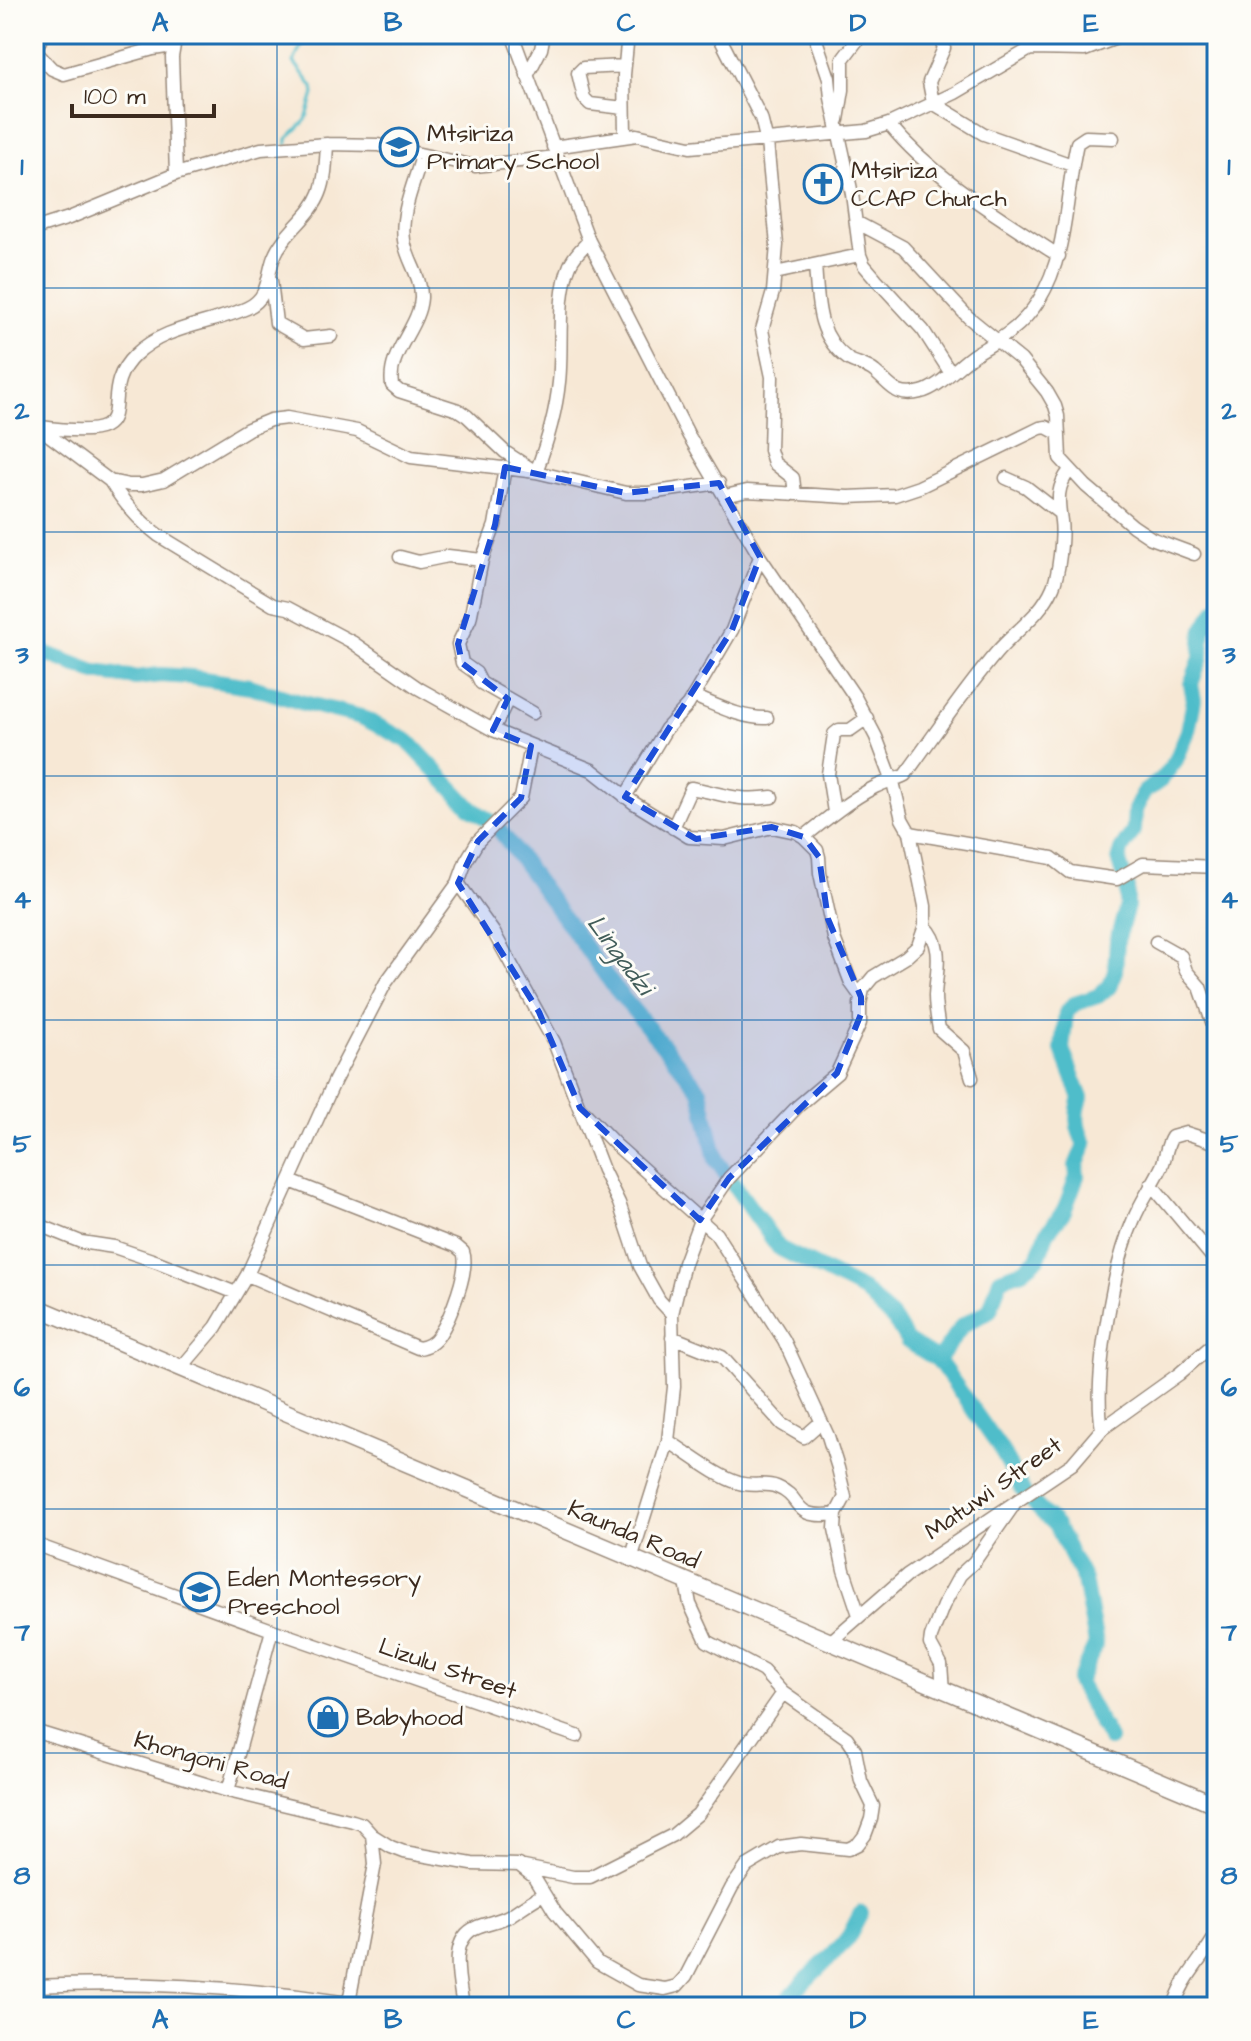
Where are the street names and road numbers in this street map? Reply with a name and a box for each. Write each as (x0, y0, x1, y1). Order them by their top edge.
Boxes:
street label: Matuwi Street (918, 1429, 1069, 1549)
street label: Kaunda Road (562, 1492, 705, 1578)
street label: Lizulu Street (374, 1629, 522, 1709)
street label: Khongoni Road (130, 1723, 291, 1800)

